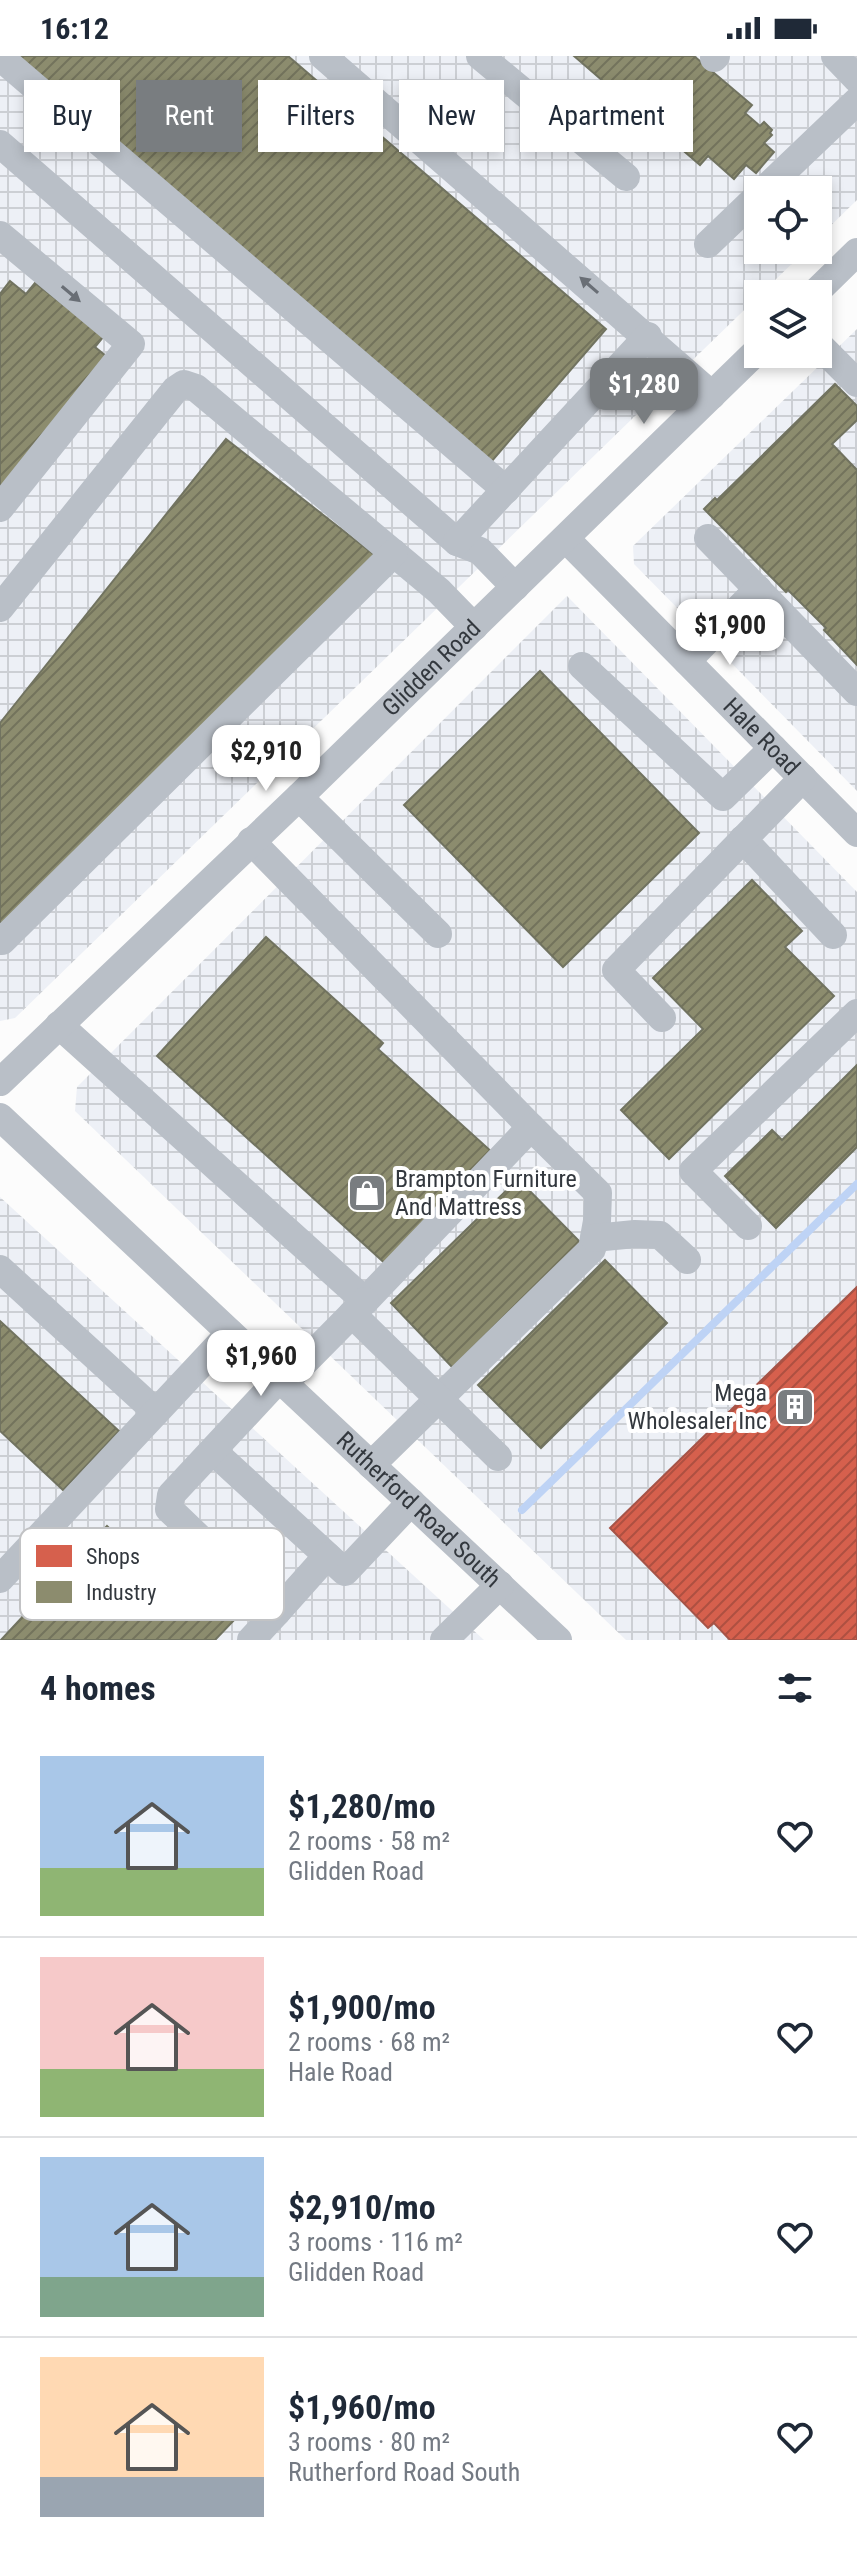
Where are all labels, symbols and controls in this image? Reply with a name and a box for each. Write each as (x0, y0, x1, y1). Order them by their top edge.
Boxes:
text: 16:12 (40, 11, 109, 46)
chip: Buy (24, 80, 120, 152)
chip: Rent (136, 80, 242, 152)
chip: Filters (258, 80, 383, 152)
chip: New (399, 80, 504, 152)
chip: Apartment (520, 80, 693, 152)
map controls (744, 176, 832, 368)
button: locate (744, 176, 832, 264)
one-way arrow (579, 277, 598, 295)
button: layers (744, 280, 832, 368)
one-way arrow (60, 285, 80, 302)
pin: $1,280 (579, 358, 709, 426)
text: $1,280 (608, 369, 680, 399)
pin: $1,900 (665, 599, 795, 667)
text: $1,900 (694, 610, 766, 640)
street label: Glidden Road (377, 614, 486, 722)
street label: Hale Road (718, 692, 806, 781)
pin: $2,910 (201, 725, 331, 793)
text: $2,910 (230, 736, 302, 766)
place label: Brampton Furniture And Mattress (395, 1165, 577, 1221)
shop icon: Brampton Furniture And Mattress (346, 1172, 388, 1214)
pin: $1,960 (196, 1330, 326, 1398)
text: $1,960 (225, 1341, 297, 1371)
place label: Mega Wholesaler Inc (628, 1379, 767, 1435)
building icon: Mega Wholesaler Inc (774, 1386, 816, 1428)
street label: Rutherford Road South (331, 1426, 507, 1593)
legend (20, 1528, 284, 1620)
text: Shops (86, 1544, 140, 1569)
text: Industry (86, 1580, 156, 1605)
icon: filters (773, 1666, 817, 1710)
text: 4 homes (40, 1668, 156, 1708)
text: $1,280/mo (288, 1786, 436, 1826)
icon: home (104, 1788, 200, 1884)
icon: heart (773, 1814, 817, 1858)
text: 2 rooms · 58 m² (288, 1826, 450, 1856)
text: Glidden Road (288, 1856, 424, 1886)
text: $1,900/mo (288, 1987, 436, 2027)
icon: home (104, 1989, 200, 2085)
icon: heart (773, 2015, 817, 2059)
text: 2 rooms · 68 m² (288, 2027, 450, 2057)
text: Hale Road (288, 2057, 393, 2087)
text: $2,910/mo (288, 2187, 436, 2227)
icon: home (104, 2189, 200, 2285)
icon: heart (773, 2215, 817, 2259)
text: 3 rooms · 116 m² (288, 2227, 463, 2257)
text: Glidden Road (288, 2257, 424, 2287)
text: $1,960/mo (288, 2387, 436, 2427)
icon: home (104, 2389, 200, 2485)
icon: heart (773, 2415, 817, 2459)
text: 3 rooms · 80 m² (288, 2427, 450, 2457)
text: Rutherford Road South (288, 2457, 520, 2487)

